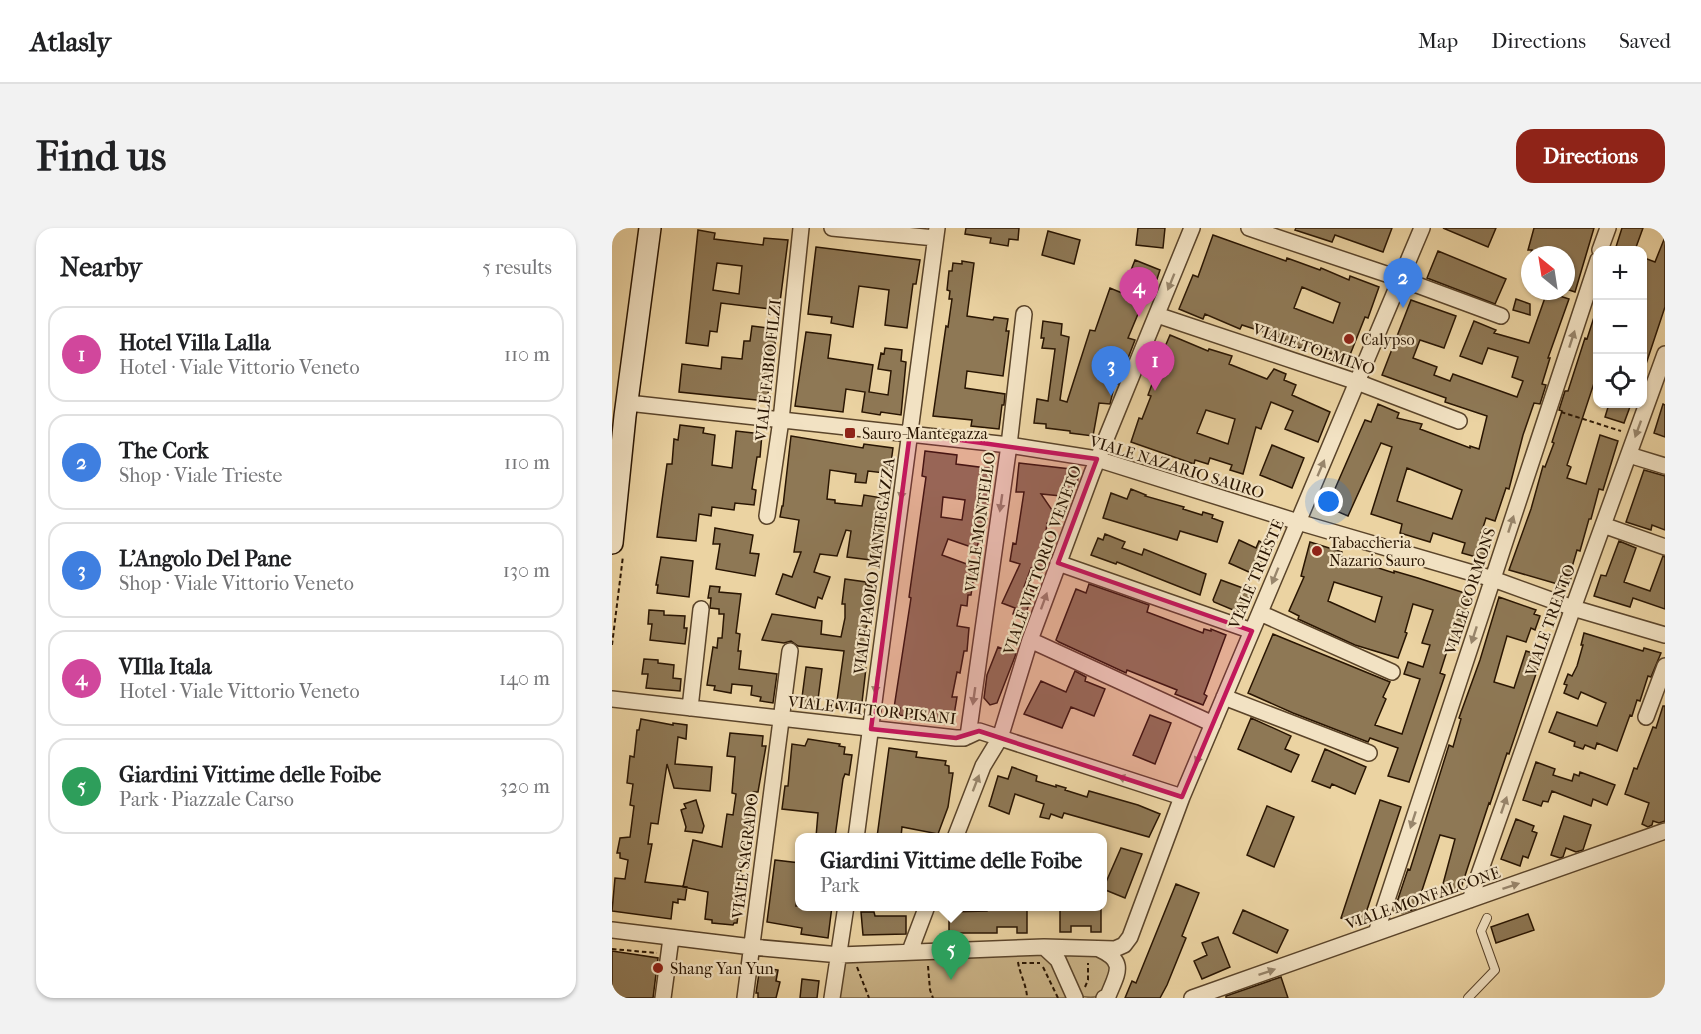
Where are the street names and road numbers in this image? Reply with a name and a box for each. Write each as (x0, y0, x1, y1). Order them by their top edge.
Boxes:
street label: VIALE FABIO FILZI (751, 298, 785, 443)
street label: VIALE TOLMINO (1249, 319, 1378, 379)
street label: VIALE NAZARIO SAURO (1086, 431, 1267, 503)
street label: VIALE MONTELLO (961, 451, 999, 594)
street label: VIALE PAOLO MANTEGAZZA (849, 456, 899, 677)
street label: VIALE VITTORIO VENETO (998, 463, 1085, 658)
street label: VIALE TRIESTE (1224, 516, 1288, 633)
street label: VIALE CORMONS (1440, 525, 1499, 658)
street label: VIALE TRENTO (1521, 561, 1579, 679)
street label: VIALE VITTOR PISANI (786, 692, 957, 728)
street label: VIALE SAGRADO (728, 792, 762, 921)
street label: VIALE MONFALCONE (1342, 863, 1503, 934)

